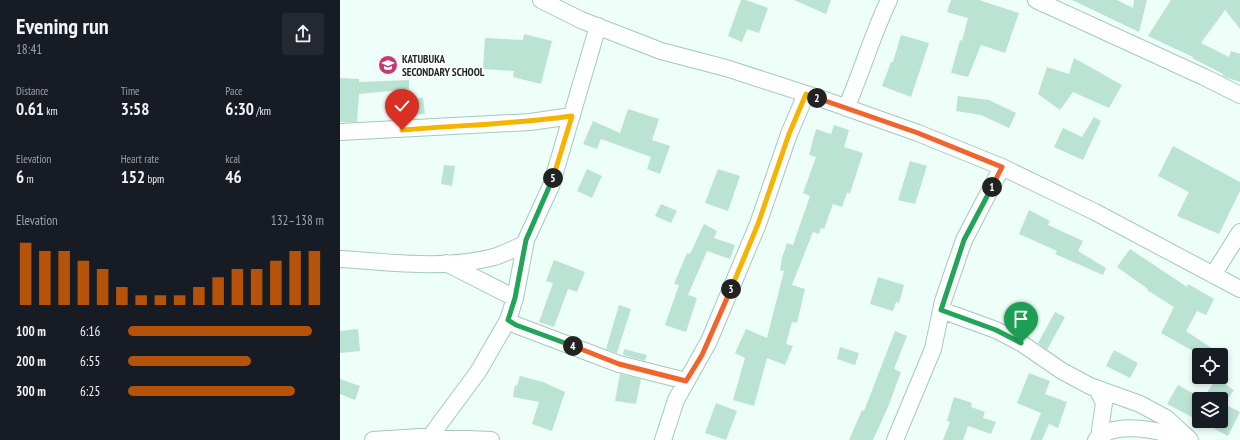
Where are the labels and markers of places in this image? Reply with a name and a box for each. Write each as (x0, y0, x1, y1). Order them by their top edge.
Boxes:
place label: KATUBUKA SECONDARY SCHOOL (402, 52, 485, 79)
school or university icon: KATUBUKA SECONDARY SCHOOL (377, 54, 399, 76)
pin: 2 (807, 88, 827, 108)
pin (385, 89, 419, 130)
pin: 5 (543, 168, 563, 188)
pin: 1 (982, 177, 1002, 197)
pin: 3 (721, 279, 741, 299)
pin (1004, 302, 1038, 343)
pin: 4 (563, 336, 583, 356)

